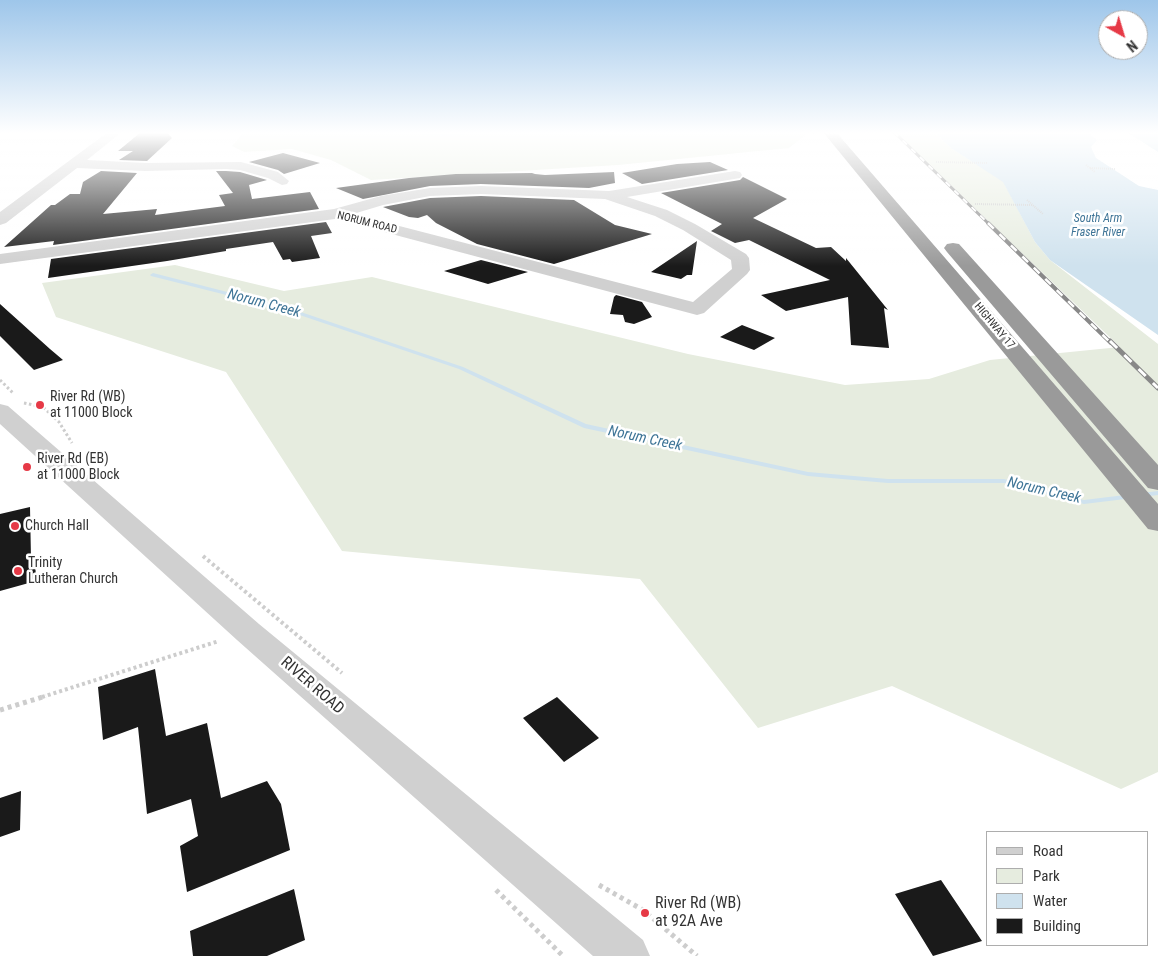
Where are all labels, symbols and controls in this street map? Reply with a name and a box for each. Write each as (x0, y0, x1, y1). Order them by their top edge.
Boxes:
north arrow (1098, 10, 1148, 60)
text: N (1123, 37, 1140, 55)
street label: NORUM ROAD (336, 209, 398, 237)
water label: South Arm Fraser River (1071, 212, 1125, 240)
water label: Norum Creek (226, 286, 302, 322)
street label: HIGHWAY 17 (971, 300, 1017, 352)
place label: River Rd (WB) at 11000 Block (50, 389, 132, 422)
marker: River Rd (WB) at 11000 Block (34, 399, 46, 411)
water label: Norum Creek (607, 422, 683, 456)
place label: River Rd (EB) at 11000 Block (37, 451, 119, 484)
marker: River Rd (EB) at 11000 Block (21, 461, 33, 473)
water label: Norum Creek (1005, 474, 1083, 508)
place label: Church Hall (25, 518, 89, 534)
marker: Church Hall (9, 520, 21, 532)
place label: Trinity Lutheran Church (28, 555, 118, 588)
marker: Trinity Lutheran Church (12, 565, 24, 577)
street label: RIVER ROAD (276, 653, 348, 719)
legend (986, 831, 1148, 946)
text: Road (1033, 842, 1063, 860)
text: Park (1033, 867, 1060, 885)
text: Water (1033, 892, 1067, 910)
place label: River Rd (WB) at 92A Ave (655, 894, 741, 932)
marker: River Rd (WB) at 92A Ave (639, 907, 651, 919)
text: Building (1033, 917, 1081, 935)

